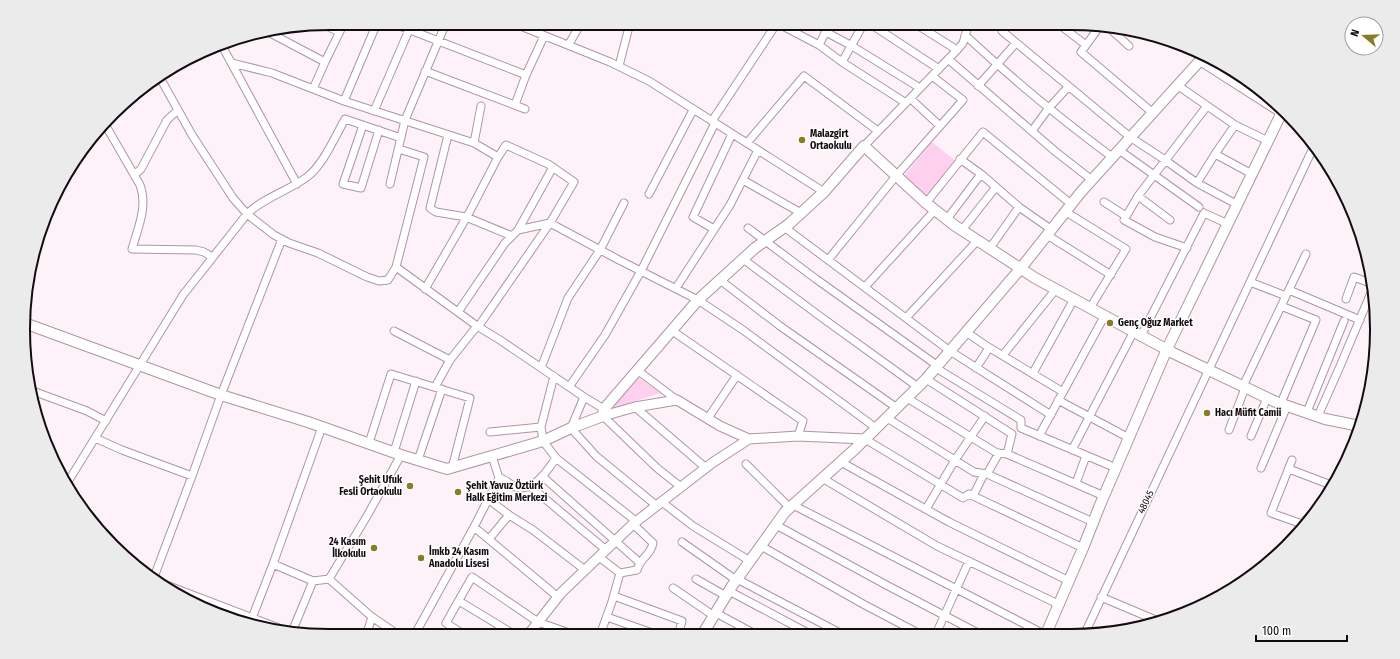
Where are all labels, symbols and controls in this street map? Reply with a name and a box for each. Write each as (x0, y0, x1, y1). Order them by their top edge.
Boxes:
north arrow (1344, 16, 1384, 56)
text: N (1348, 28, 1362, 38)
place label: Malazgirt Ortaokulu (810, 128, 852, 152)
marker: Malazgirt Ortaokulu (797, 135, 807, 145)
place label: Genç Oğuz Market (1118, 317, 1193, 329)
marker: Genç Oğuz Market (1105, 318, 1115, 328)
place label: Hacı Müfit Camii (1215, 407, 1282, 419)
marker: Hacı Müfit Camii (1202, 408, 1212, 418)
place label: Şehit Ufuk Fesli Ortaokulu (339, 474, 403, 498)
place label: Şehit Yavuz Öztürk Halk Eğitim Merkezi (466, 479, 548, 504)
marker: Şehit Ufuk Fesli Ortaokulu (405, 481, 415, 491)
marker: Şehit Yavuz Öztürk Halk Eğitim Merkezi (453, 487, 463, 497)
street label: 48045 (1135, 488, 1157, 516)
place label: 24 Kasım İlkokulu (328, 536, 366, 560)
marker: 24 Kasım İlkokulu (369, 543, 379, 553)
place label: İmkb 24 Kasım Anadolu Lisesi (428, 545, 489, 570)
marker: İmkb 24 Kasım Anadolu Lisesi (416, 553, 426, 563)
scale bar (1256, 617, 1347, 643)
text: 100 m (1262, 624, 1291, 638)

